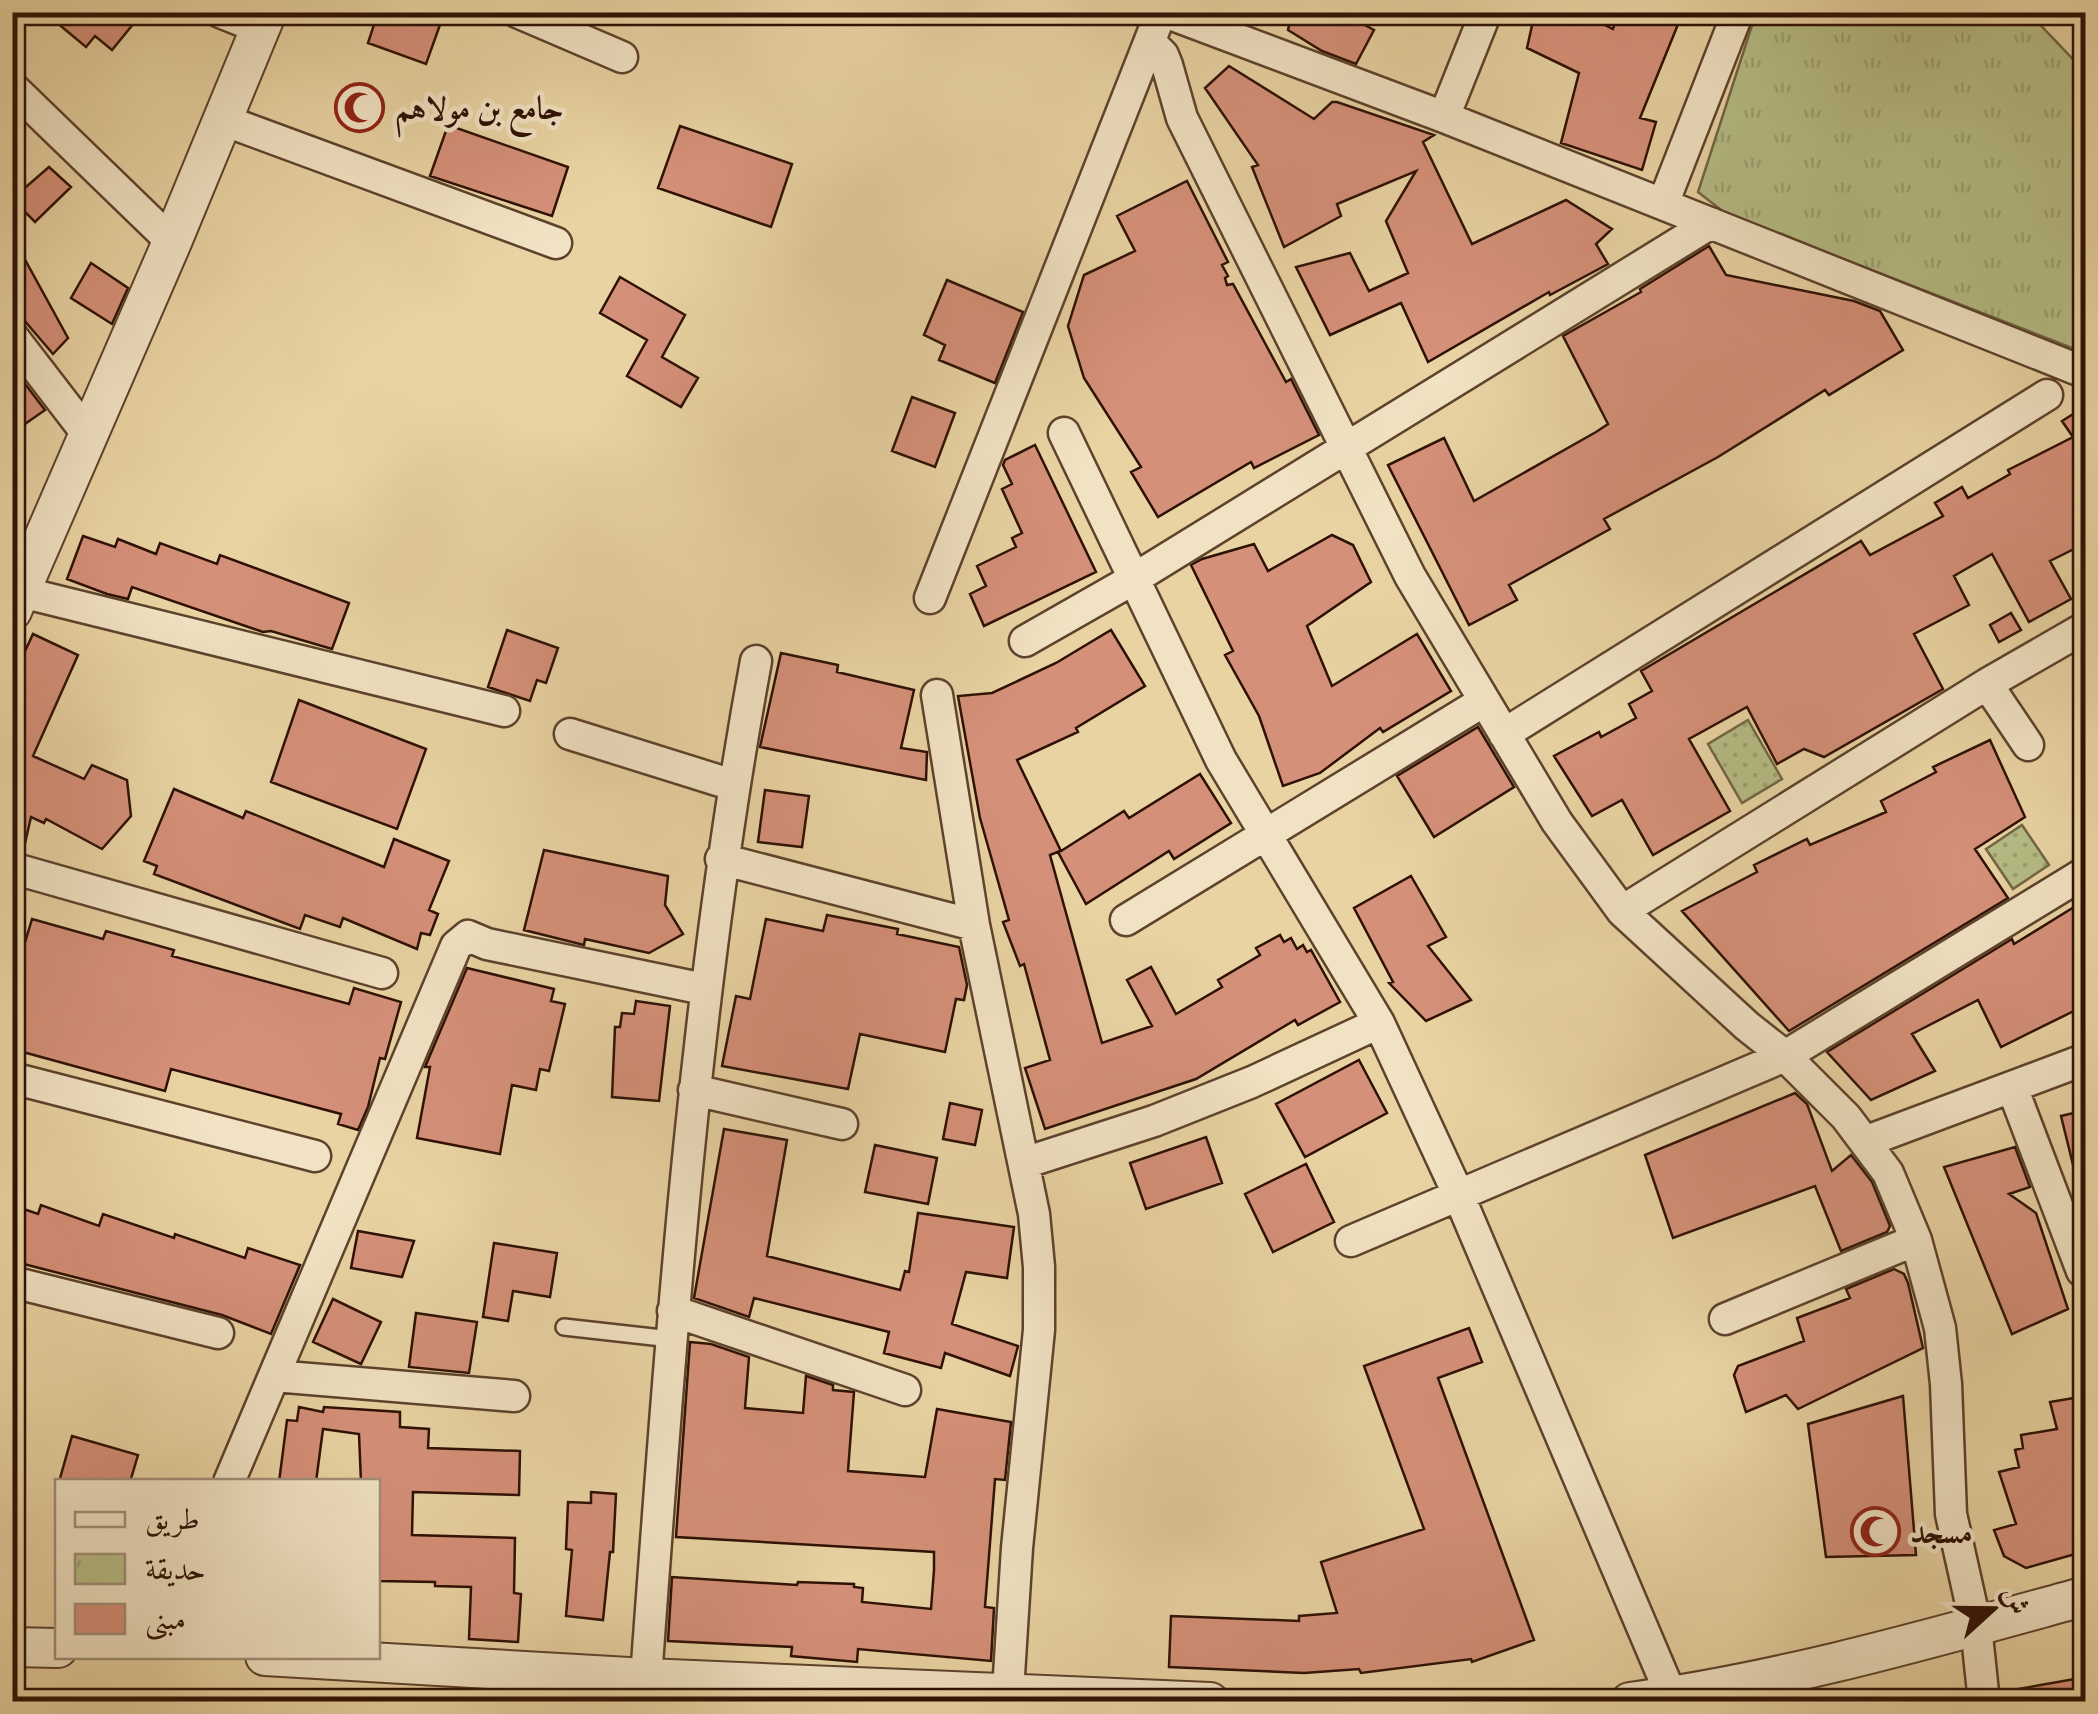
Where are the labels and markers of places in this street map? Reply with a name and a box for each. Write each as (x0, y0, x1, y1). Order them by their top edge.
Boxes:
mosque icon: جامع بن مولاهم (334, 82, 386, 134)
place label: جامع بن مولاهم (395, 84, 563, 138)
mosque icon: مسجد (1849, 1506, 1901, 1558)
place label: مسجد (1910, 1508, 1973, 1555)

